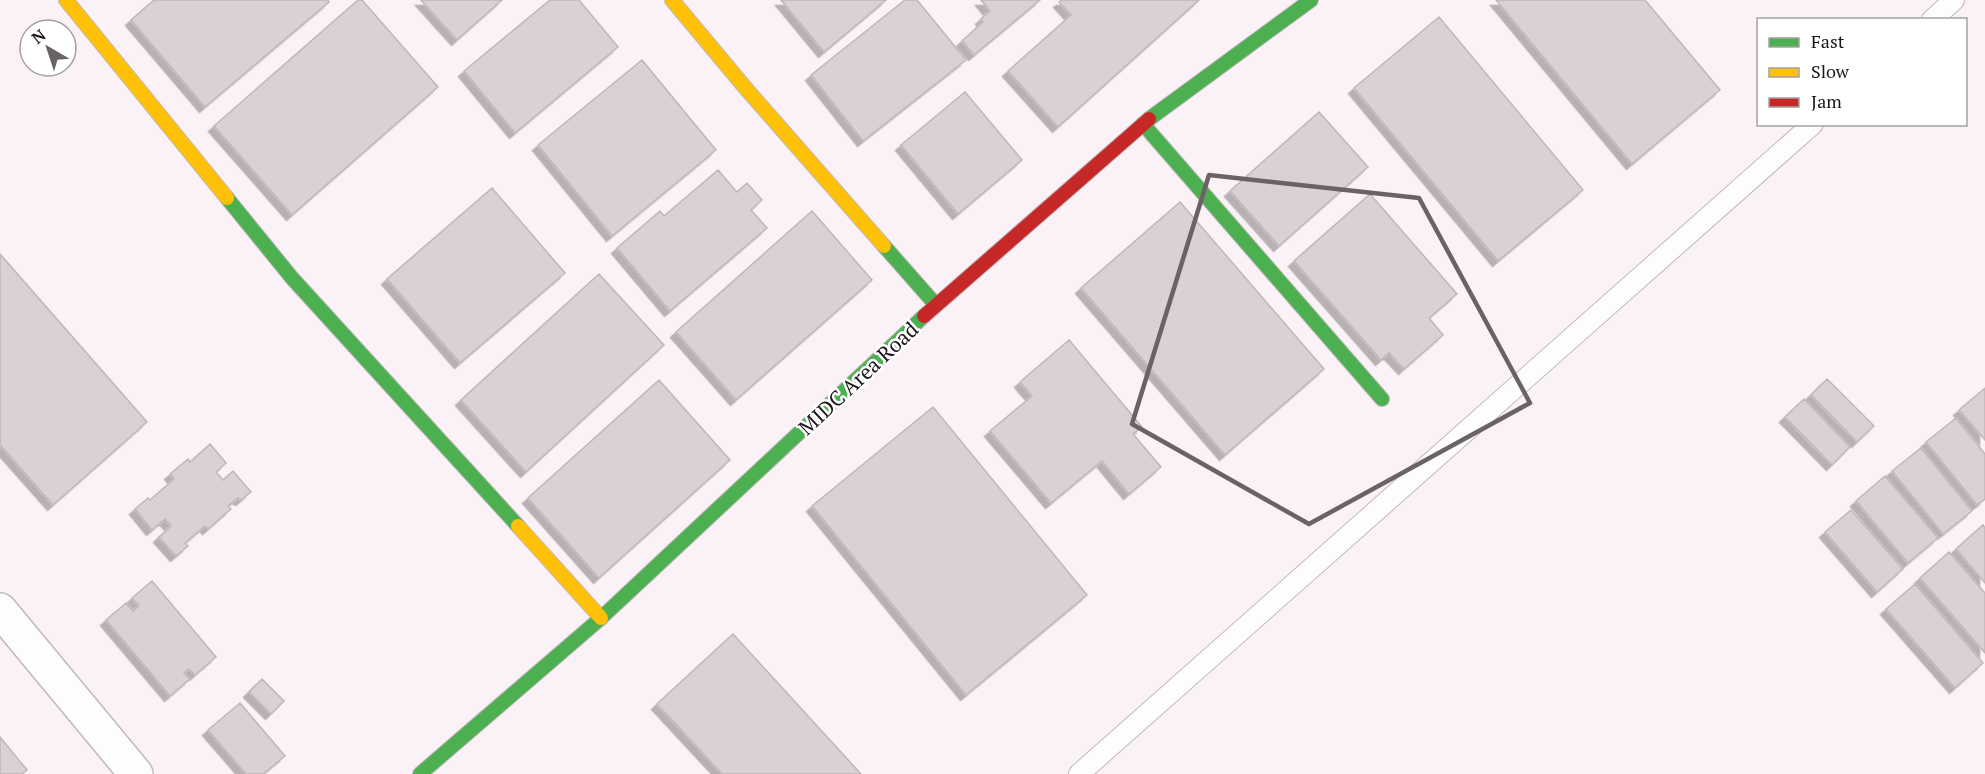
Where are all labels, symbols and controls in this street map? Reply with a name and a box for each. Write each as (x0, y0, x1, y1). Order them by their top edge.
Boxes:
north arrow (18, 18, 78, 78)
legend (1757, 18, 1967, 126)
text: N (27, 24, 50, 49)
text: Fast (1811, 29, 1845, 53)
text: Slow (1811, 59, 1850, 83)
text: Jam (1811, 89, 1842, 113)
street label: MIDC Area Road (792, 315, 924, 441)

